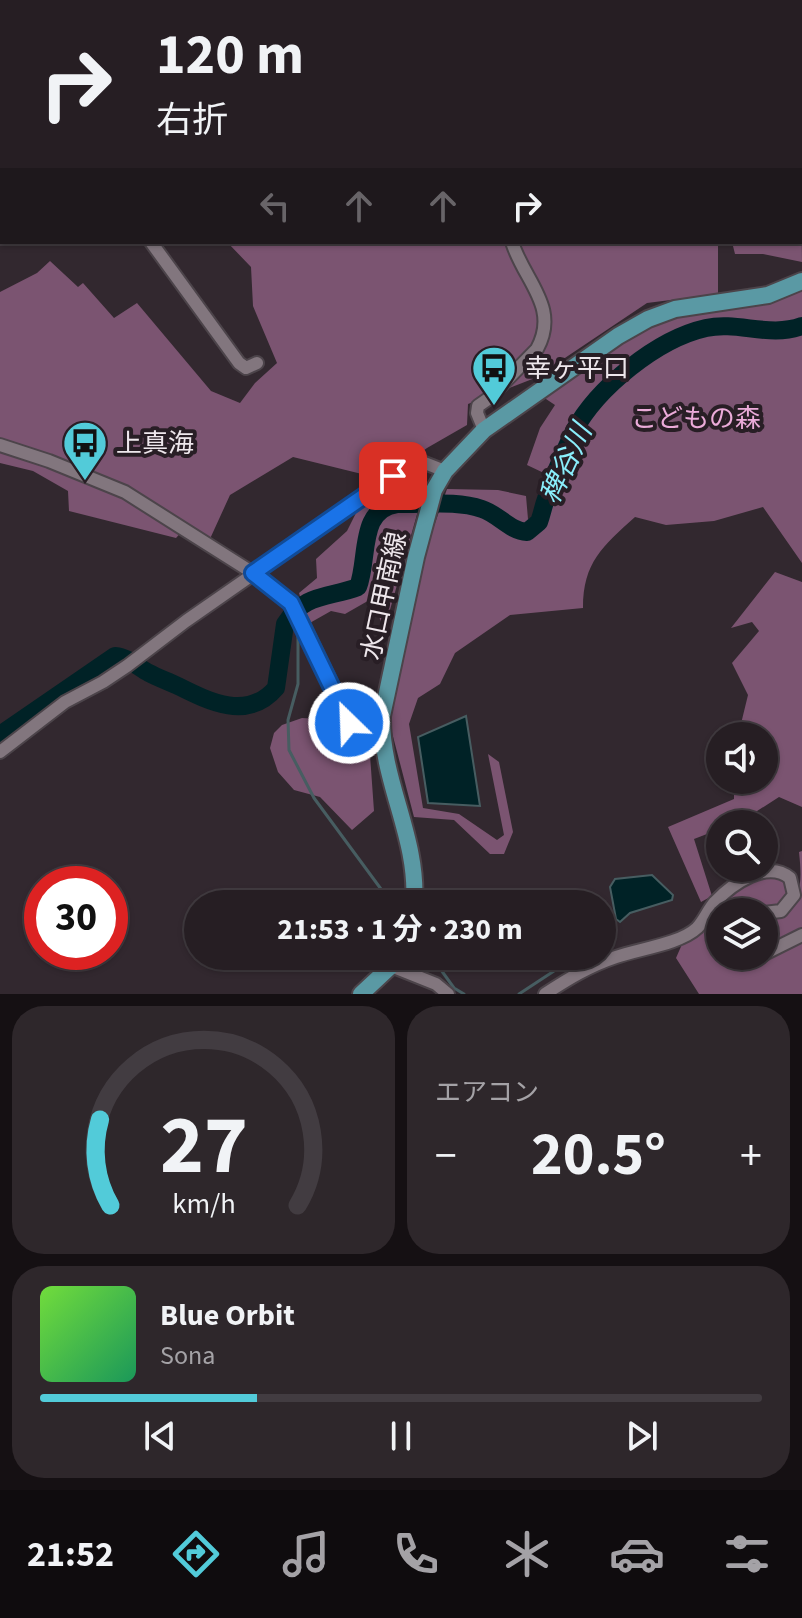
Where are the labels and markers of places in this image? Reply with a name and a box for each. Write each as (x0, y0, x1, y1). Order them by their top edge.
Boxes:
bus stop icon: 幸ヶ平口 (470, 344, 518, 407)
place label: 幸ヶ平口 (525, 350, 629, 387)
bus stop icon: 上真海 (61, 419, 109, 482)
place label: 上真海 (116, 425, 194, 462)
pin (359, 442, 427, 510)

